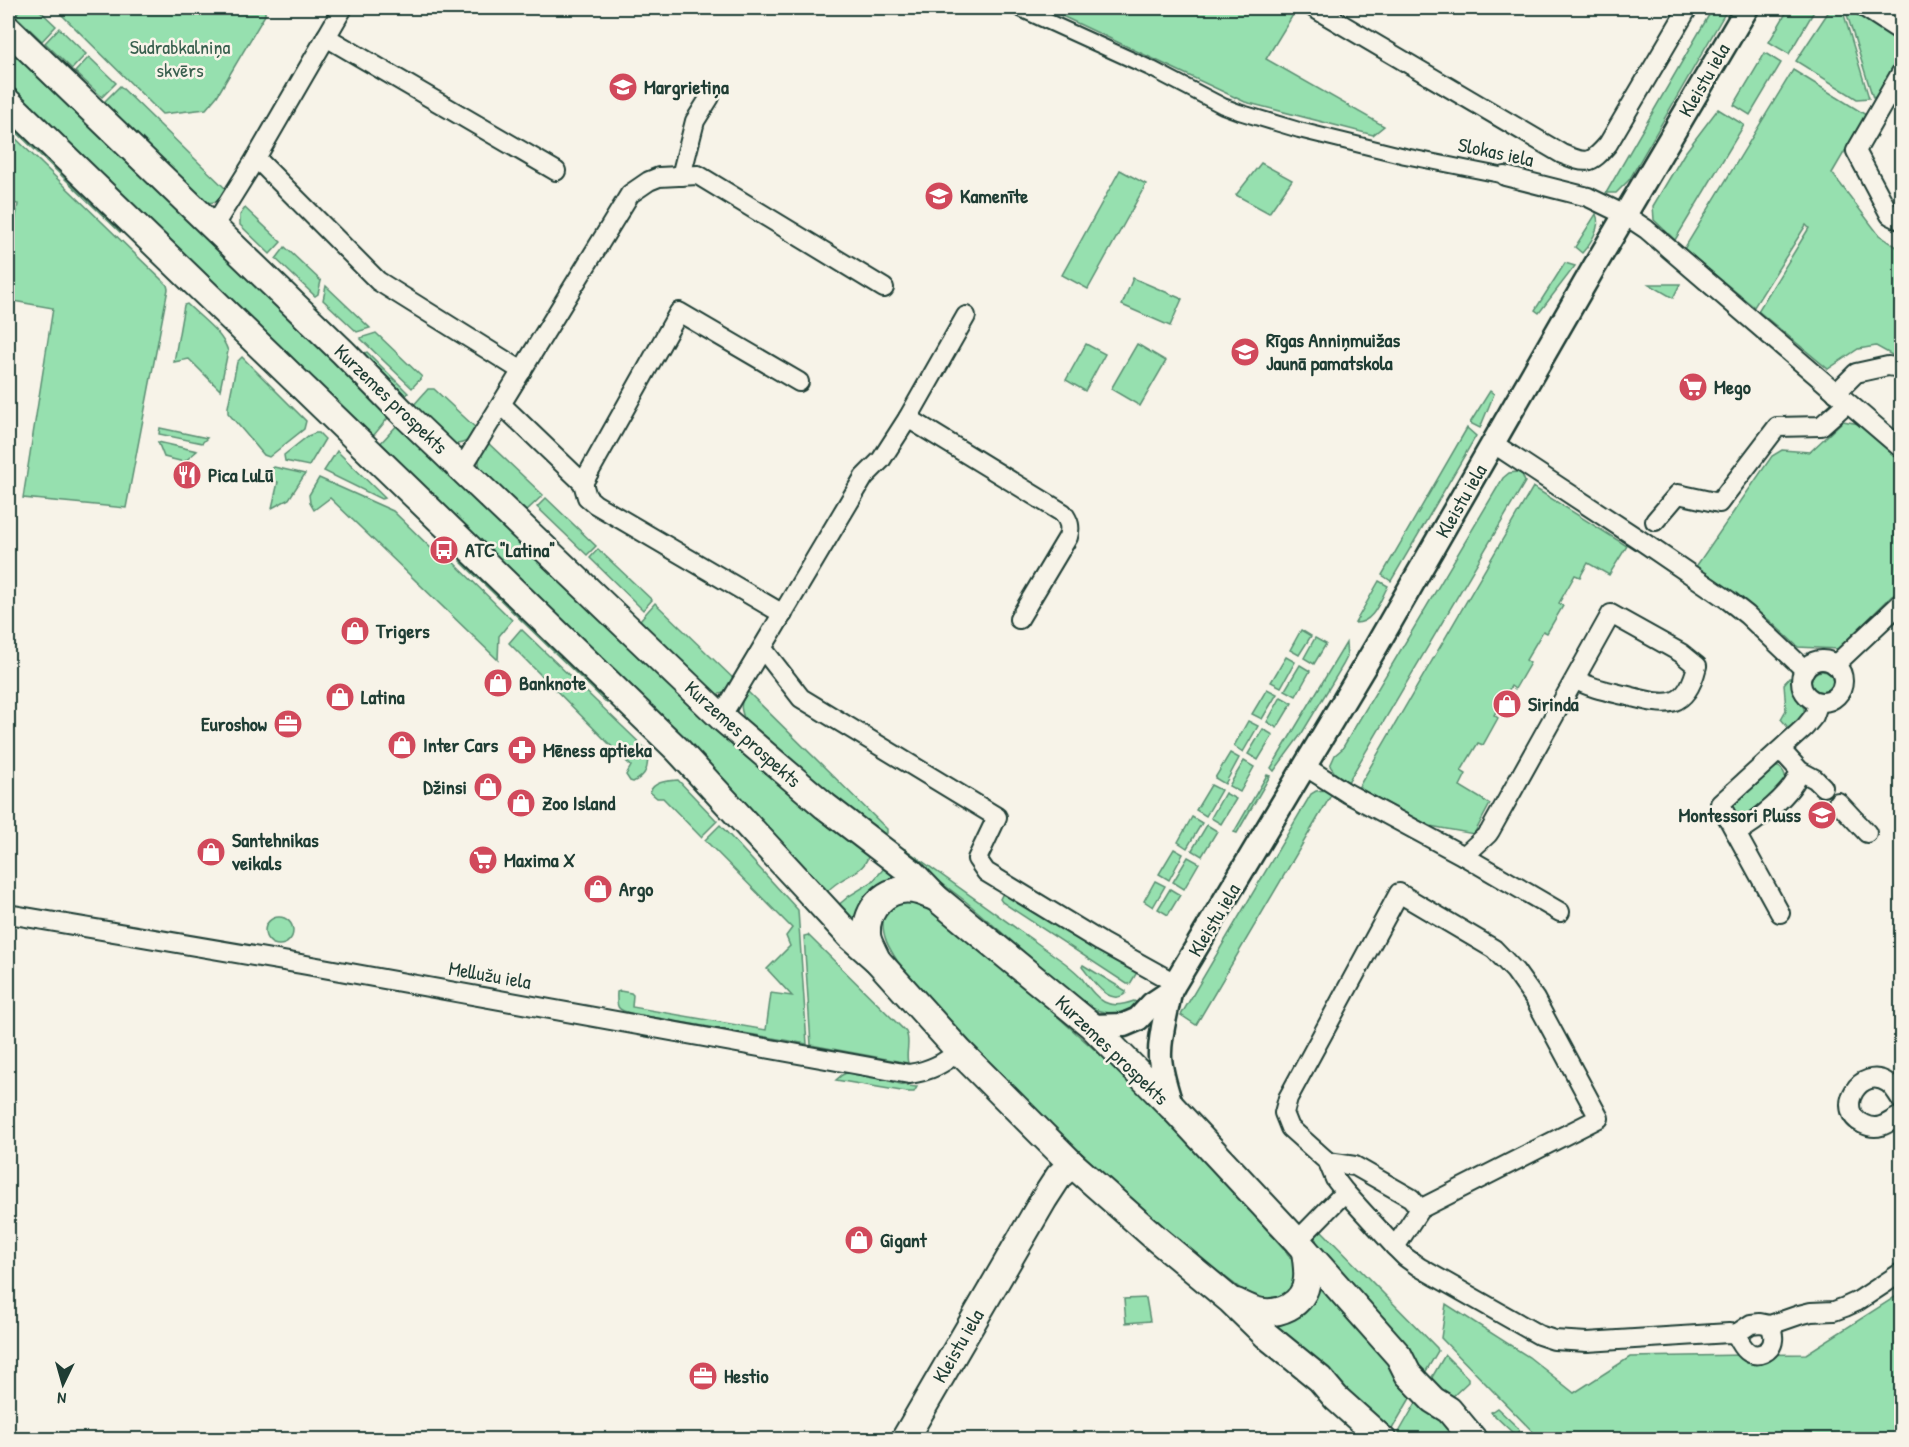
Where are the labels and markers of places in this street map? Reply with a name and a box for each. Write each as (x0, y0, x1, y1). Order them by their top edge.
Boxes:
school or university icon: Margrietiņa (607, 71, 639, 103)
place label: Margrietiņa (644, 73, 729, 101)
school or university icon: Kamenīte (923, 180, 955, 212)
place label: Kamenīte (960, 182, 1028, 209)
place label: Rīgas Anniņmuižas Jaunā pamatskola (1266, 326, 1400, 377)
school or university icon: Rīgas Anniņmuižas Jaunā pamatskola (1229, 336, 1261, 368)
supermarket icon: Mego (1677, 371, 1709, 403)
place label: Mego (1714, 373, 1751, 401)
restaurant icon: Pica LuLū (171, 459, 203, 491)
place label: Pica LuLū (208, 461, 274, 488)
bus stop icon: ATC "Latina" (428, 534, 460, 566)
place label: ATC "Latina" (465, 536, 555, 563)
shop icon: Trigers (339, 615, 371, 647)
place label: Trigers (375, 617, 430, 645)
shop icon: Banknote (482, 667, 514, 699)
place label: Banknote (519, 669, 586, 696)
shop icon: Latina (324, 681, 356, 713)
place label: Latina (361, 683, 405, 710)
shop icon: Sirinda (1491, 688, 1523, 720)
place label: Sirinda (1528, 690, 1579, 717)
office icon: Euroshow (272, 708, 304, 740)
place label: Euroshow (201, 710, 268, 737)
shop icon: Inter Cars (386, 729, 418, 761)
place label: Inter Cars (423, 731, 498, 758)
pharmacy icon: Mēness aptieka (506, 734, 538, 766)
place label: Mēness aptieka (543, 736, 652, 764)
shop icon: Džinsi (472, 771, 504, 803)
place label: Džinsi (423, 773, 467, 800)
shop icon: Zoo Island (505, 787, 537, 819)
place label: Zoo Island (542, 789, 615, 816)
school or university icon: Montessori Pluss (1806, 799, 1838, 831)
place label: Montessori Pluss (1679, 801, 1801, 828)
place label: Santehnikas veikals (232, 826, 319, 876)
shop icon: Santehnikas veikals (195, 836, 227, 868)
supermarket icon: Maxima X (467, 844, 499, 876)
place label: Maxima X (504, 846, 575, 873)
shop icon: Argo (582, 873, 614, 905)
place label: Argo (619, 875, 653, 903)
shop icon: Gigant (843, 1224, 875, 1256)
place label: Gigant (880, 1226, 928, 1254)
office icon: Hestio (687, 1360, 719, 1392)
place label: Hestio (724, 1362, 768, 1389)

